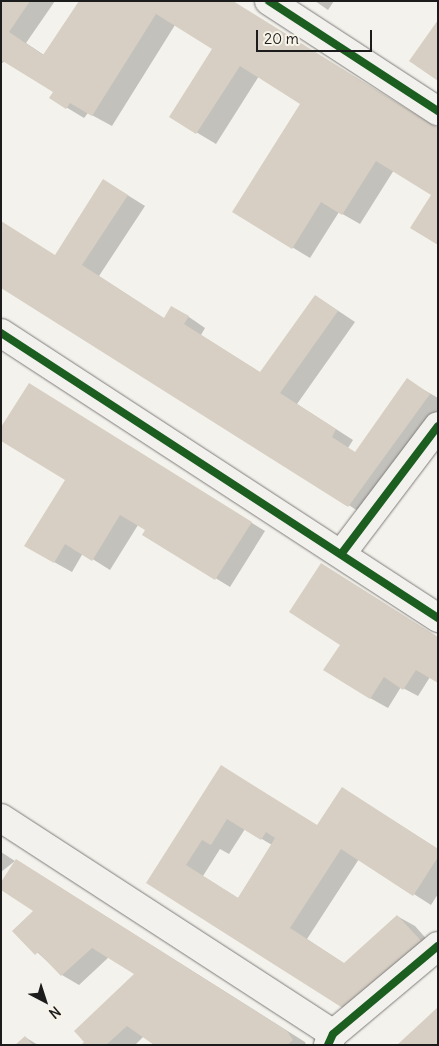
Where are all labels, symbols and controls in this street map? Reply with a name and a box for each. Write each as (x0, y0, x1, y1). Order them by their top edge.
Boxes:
scale bar (259, 20, 375, 52)
text: 20 m (264, 29, 299, 48)
north arrow (20, 976, 70, 1026)
text: N (45, 1002, 64, 1022)

